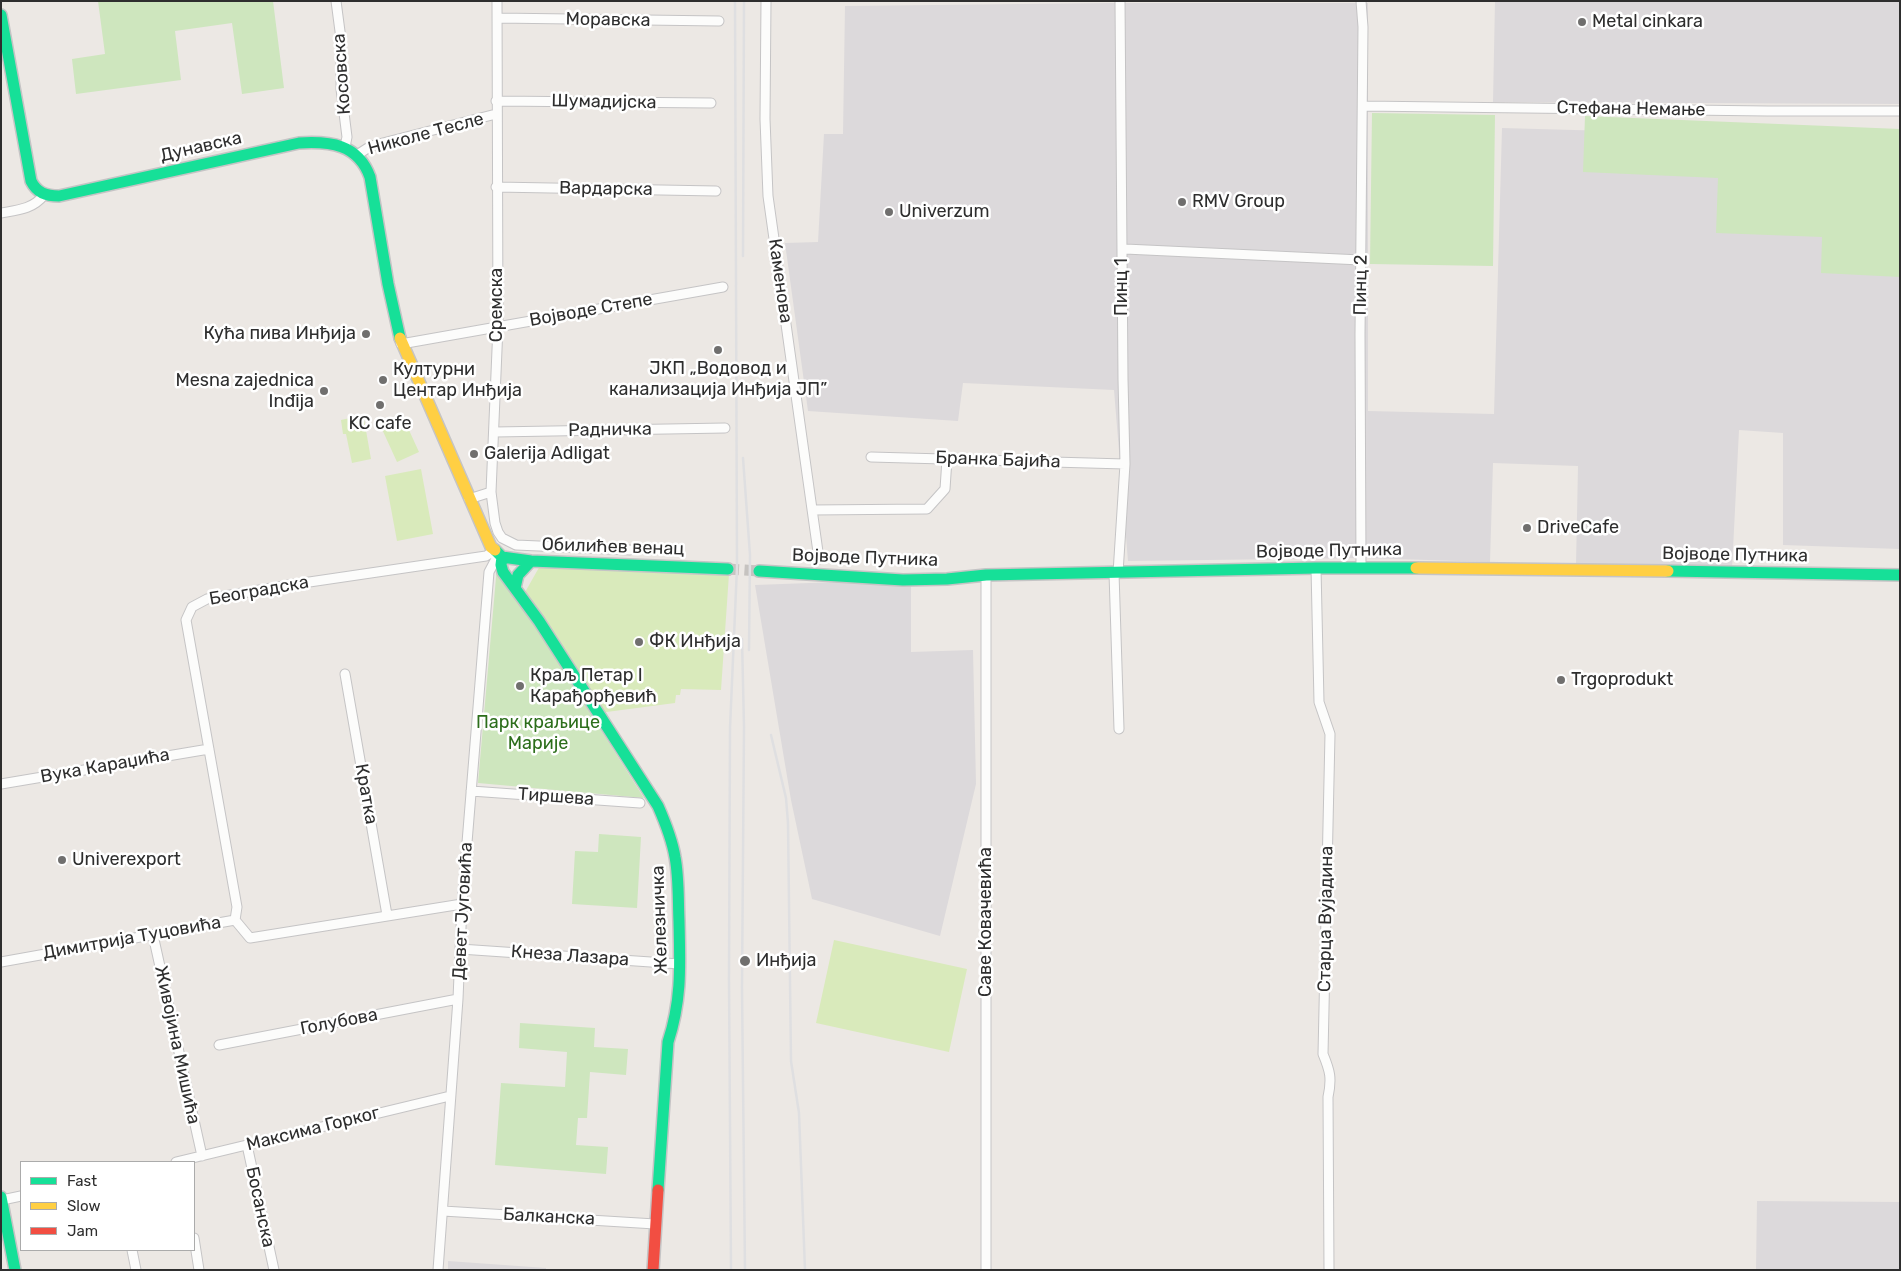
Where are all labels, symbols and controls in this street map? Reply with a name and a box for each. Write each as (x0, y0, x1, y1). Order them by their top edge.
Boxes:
street label: Моравска (565, 8, 651, 32)
place label: Metal cinkara (1592, 11, 1703, 33)
marker: Metal cinkara (1576, 16, 1588, 28)
street label: Косовска (328, 33, 356, 115)
street label: Шумадијска (551, 90, 657, 114)
street label: Стефана Немање (1556, 97, 1706, 121)
street label: Николе Тесле (366, 108, 486, 160)
street label: Дунавска (158, 127, 244, 167)
street label: Вардарска (559, 177, 653, 201)
place label: RMV Group (1192, 191, 1285, 213)
marker: RMV Group (1176, 196, 1188, 208)
place label: Univerzum (899, 201, 989, 223)
marker: Univerzum (883, 206, 895, 218)
street label: Каменова (763, 237, 797, 325)
street label: Пинц 2 (1350, 254, 1372, 316)
street label: Пинц 1 (1111, 258, 1133, 316)
street label: Сремска (486, 268, 508, 342)
street label: Војводе Степе (528, 289, 654, 331)
place label: Кућа пива Инђија (203, 323, 356, 345)
marker: Кућа пива Инђија (360, 328, 372, 340)
marker: ЈКП „Водовод и канализација Инђија ЈП” (712, 344, 724, 356)
place label: ЈКП „Водовод и канализација Инђија ЈП” (609, 358, 827, 400)
place label: Културни Центар Инђија (393, 359, 522, 402)
place label: Mesna zajednica Inđija (175, 370, 314, 412)
marker: Културни Центар Инђија (377, 374, 389, 386)
marker: Mesna zajednica Inđija (318, 385, 330, 397)
marker: KC cafe (374, 399, 386, 411)
place label: KC cafe (348, 413, 412, 435)
street label: Радничка (568, 418, 652, 442)
place label: Galerija Adligat (484, 443, 610, 465)
street label: Бранка Бајића (935, 447, 1061, 473)
marker: Galerija Adligat (468, 448, 480, 460)
place label: DriveCafe (1537, 517, 1619, 539)
marker: DriveCafe (1521, 522, 1533, 534)
street label: Обилићев венац (541, 534, 685, 560)
street label: Војводе Путника (1256, 539, 1402, 563)
street label: Војводе Путника (1662, 543, 1808, 567)
street label: Војводе Путника (792, 545, 938, 571)
street label: Београдска (208, 572, 310, 610)
place label: ФК Инђија (649, 631, 741, 653)
marker: ФК Инђија (633, 636, 645, 648)
place label: Краљ Петар I Карађорђевић (530, 665, 657, 708)
place label: Trgoprodukt (1571, 669, 1673, 691)
marker: Trgoprodukt (1555, 674, 1567, 686)
marker: Краљ Петар I Карађорђевић (514, 680, 526, 692)
park label: Парк краљице Марије (476, 712, 600, 754)
street label: Вука Караџића (39, 744, 171, 788)
street label: Кратка (350, 762, 382, 826)
street label: Тиршева (517, 784, 595, 810)
street label: Девет Југовића (449, 842, 477, 980)
street label: Старца Вујадина (1314, 846, 1338, 992)
street label: Саве Ковачевића (975, 847, 997, 997)
place label: Univerexport (72, 849, 181, 871)
marker: Univerexport (56, 854, 68, 866)
street label: Железничка (647, 865, 673, 975)
street label: Димитрија Туцовића (41, 912, 223, 964)
street label: Кнеза Лазара (510, 941, 630, 971)
place label: Инђија (756, 950, 817, 972)
marker: Инђија (738, 954, 752, 968)
street label: Живојина Мишића (150, 964, 204, 1126)
street label: Голубова (298, 1004, 380, 1040)
street label: Максима Горког (244, 1102, 382, 1156)
legend (20, 1161, 195, 1251)
street label: Босанска (241, 1165, 279, 1249)
text: Fast (67, 1172, 97, 1190)
text: Slow (67, 1197, 100, 1215)
street label: Балканска (503, 1204, 595, 1230)
text: Jam (67, 1222, 98, 1240)

